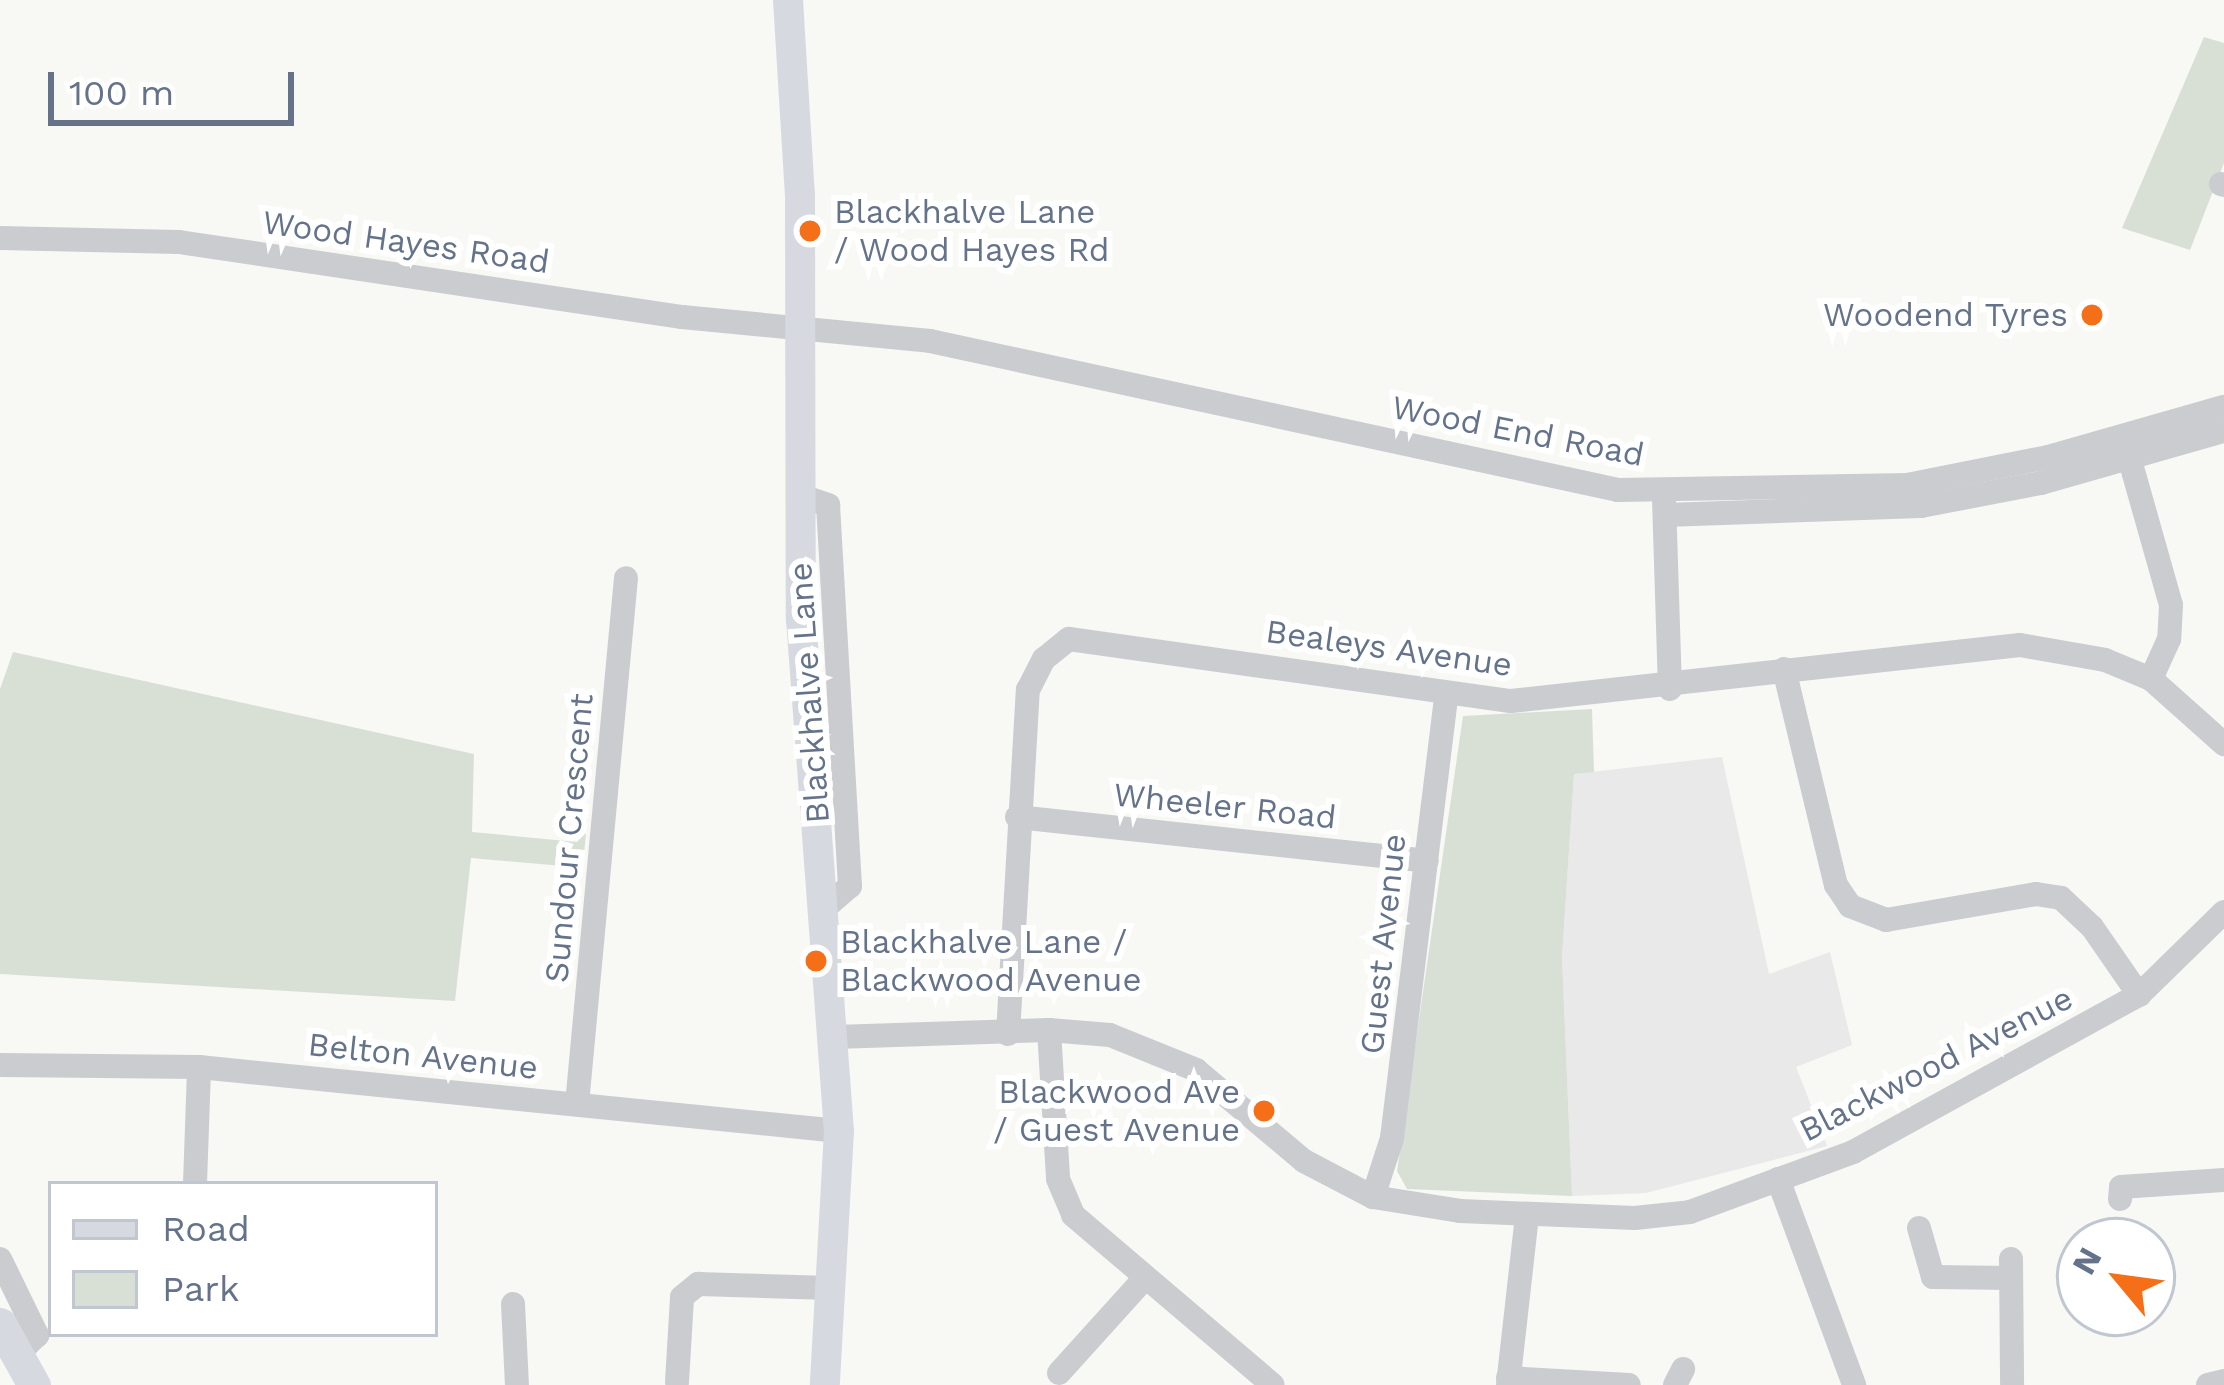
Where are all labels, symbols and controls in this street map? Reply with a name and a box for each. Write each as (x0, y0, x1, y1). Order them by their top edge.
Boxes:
scale bar (54, 48, 300, 122)
text: 100 m (69, 72, 174, 114)
place label: Blackhalve Lane / Wood Hayes Rd (834, 192, 1110, 270)
street label: Wood Hayes Road (260, 202, 552, 282)
marker: Blackhalve Lane / Wood Hayes Rd (797, 218, 823, 244)
place label: Woodend Tyres (1822, 295, 2068, 335)
marker: Woodend Tyres (2079, 302, 2105, 328)
street label: Wood End Road (1389, 387, 1647, 475)
street label: Blackhalve Lane (780, 561, 838, 825)
street label: Bealeys Avenue (1263, 611, 1515, 685)
street label: Sundour Crescent (537, 691, 601, 985)
street label: Wheeler Road (1111, 775, 1339, 837)
street label: Guest Avenue (1352, 831, 1414, 1057)
place label: Blackhalve Lane / Blackwood Avenue (840, 922, 1143, 1000)
marker: Blackhalve Lane / Blackwood Avenue (803, 948, 829, 974)
street label: Blackwood Avenue (1792, 978, 2080, 1150)
street label: Belton Avenue (306, 1024, 540, 1088)
place label: Blackwood Ave / Guest Avenue (992, 1072, 1240, 1150)
marker: Blackwood Ave / Guest Avenue (1251, 1098, 1277, 1124)
legend (48, 1181, 438, 1337)
text: Road (162, 1208, 250, 1250)
north arrow (2056, 1217, 2176, 1337)
text: N (2064, 1241, 2110, 1281)
text: Park (162, 1268, 239, 1310)

